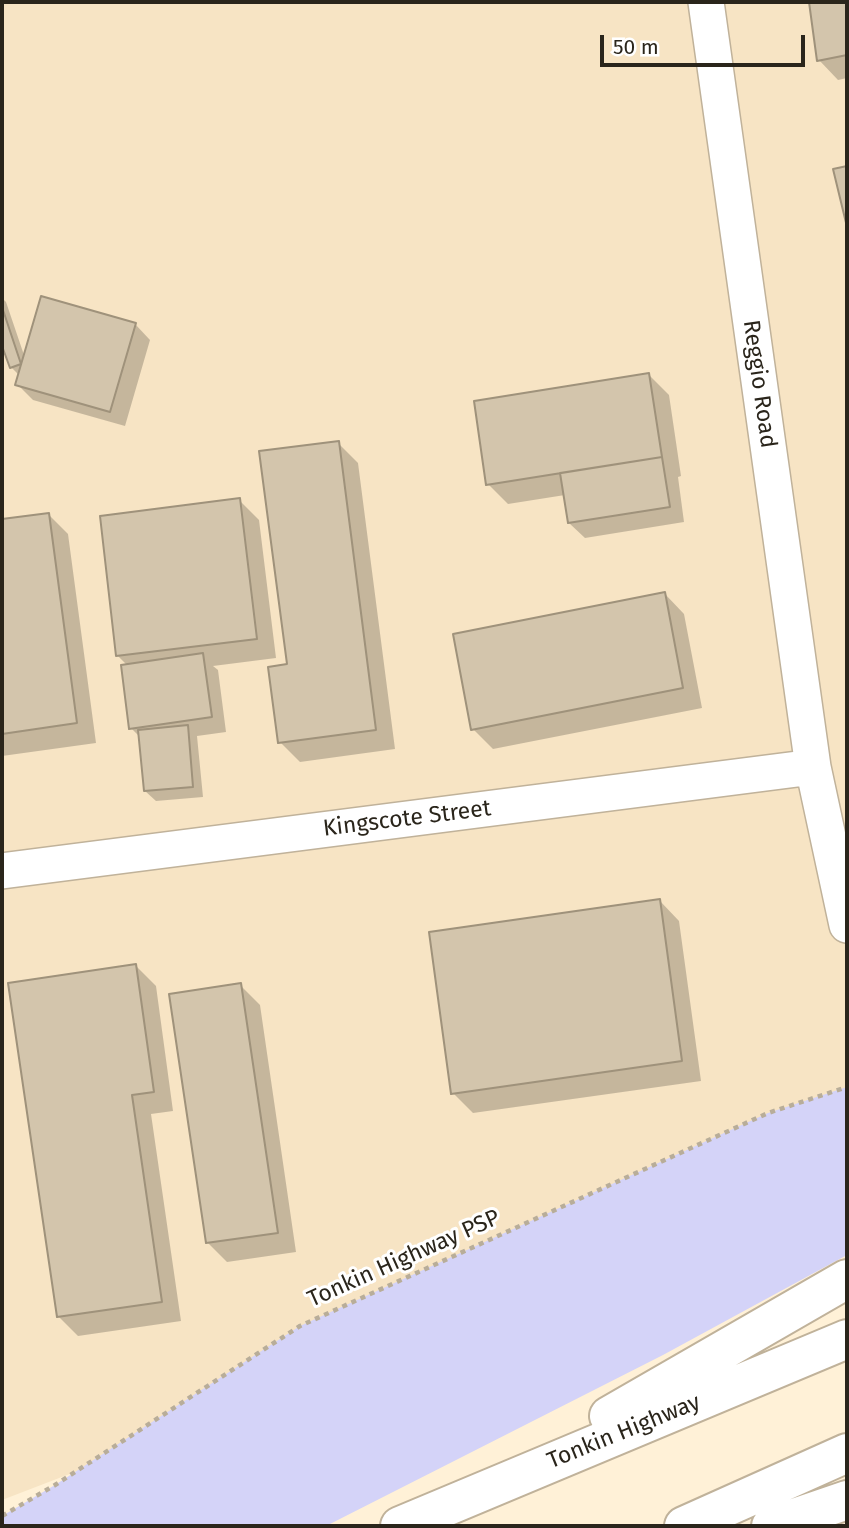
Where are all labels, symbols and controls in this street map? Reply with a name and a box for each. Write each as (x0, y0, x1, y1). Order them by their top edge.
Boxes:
scale bar (604, 21, 809, 65)
text: 50 m (613, 34, 659, 60)
street label: Reggio Road (736, 318, 782, 450)
street label: Kingscote Street (321, 795, 493, 843)
street label: Tonkin Highway PSP (304, 1204, 504, 1314)
street label: Tonkin Highway (543, 1389, 705, 1475)

